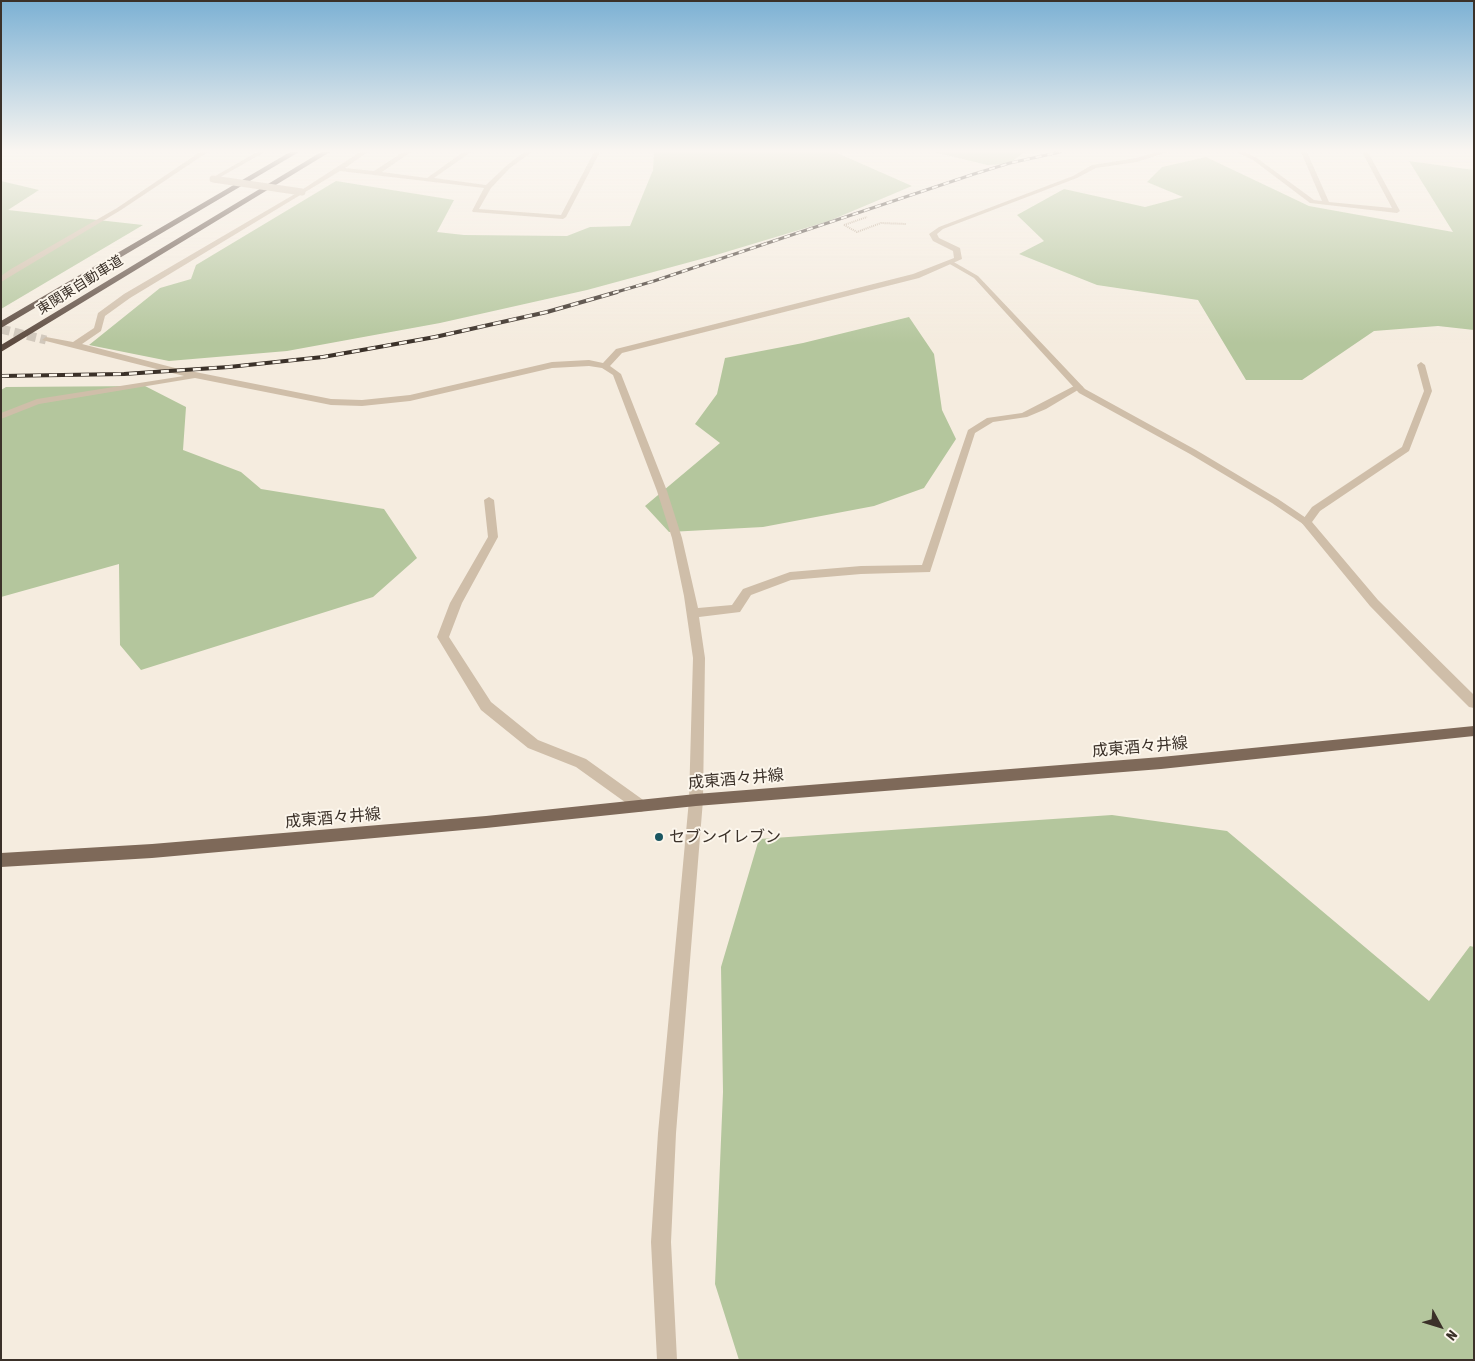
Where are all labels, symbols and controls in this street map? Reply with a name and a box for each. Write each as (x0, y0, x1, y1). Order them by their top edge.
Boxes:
street label: 東関東自動車道 (34, 252, 126, 318)
street label: 成東酒々井線 (1091, 733, 1189, 761)
street label: 成東酒々井線 (687, 765, 785, 793)
street label: 成東酒々井線 (284, 804, 382, 832)
place label: セブンイレブン (669, 827, 781, 847)
marker: セブンイレブン (653, 831, 665, 843)
north arrow (1415, 1301, 1465, 1351)
text: N (1443, 1327, 1460, 1344)

